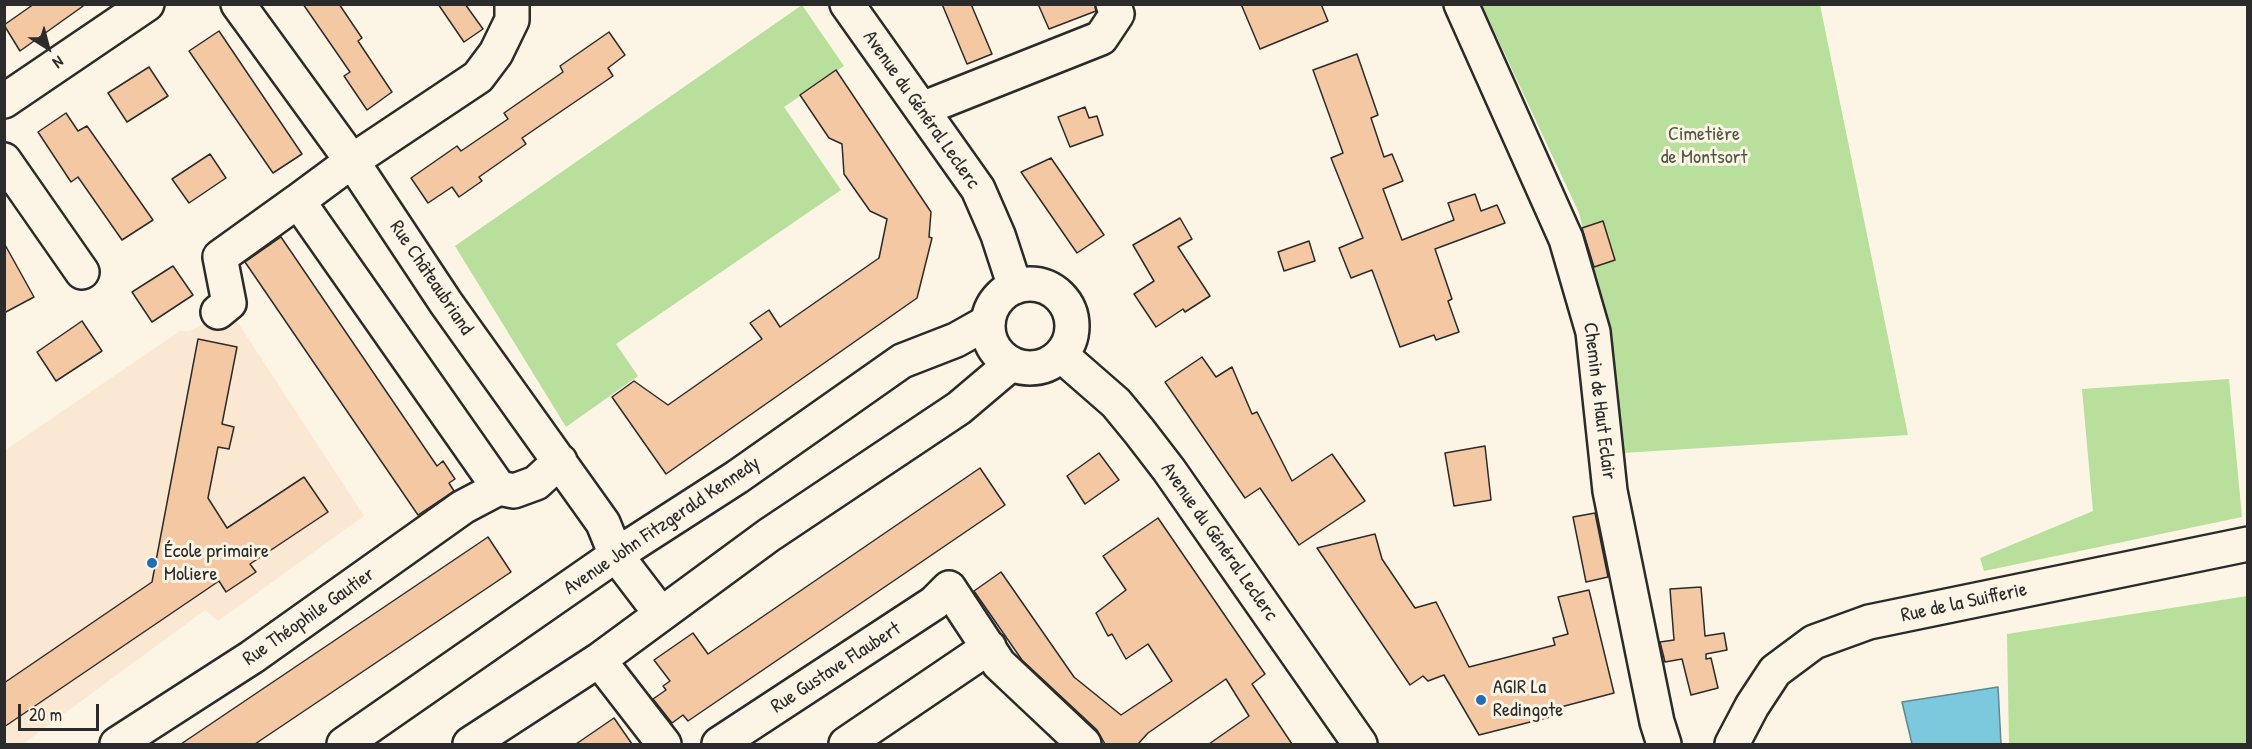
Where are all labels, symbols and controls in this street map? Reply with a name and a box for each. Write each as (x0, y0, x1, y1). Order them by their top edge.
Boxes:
north arrow (18, 18, 78, 78)
street label: Avenue du Général Leclerc (857, 26, 985, 194)
text: N (49, 51, 68, 74)
park label: Cimetière de Montsort (1661, 123, 1747, 170)
street label: Rue Châteaubriand (384, 216, 478, 340)
street label: Chemin de Haut Eclair (1577, 321, 1621, 481)
street label: Avenue John Fitzgerald Kennedy (560, 451, 764, 601)
street label: Avenue du Général Leclerc (1155, 458, 1283, 626)
place label: École primaire Moliere (164, 540, 269, 587)
marker: École primaire Moliere (145, 556, 159, 570)
street label: Rue Théophile Gautier (239, 563, 379, 671)
street label: Rue de la Suifferie (1899, 578, 2029, 628)
street label: Rue Gustave Flaubert (767, 617, 905, 719)
place label: AGIR La Redingote (1493, 676, 1563, 723)
scale bar (21, 692, 102, 730)
marker: AGIR La Redingote (1474, 693, 1488, 707)
text: 20 m (29, 702, 62, 727)

